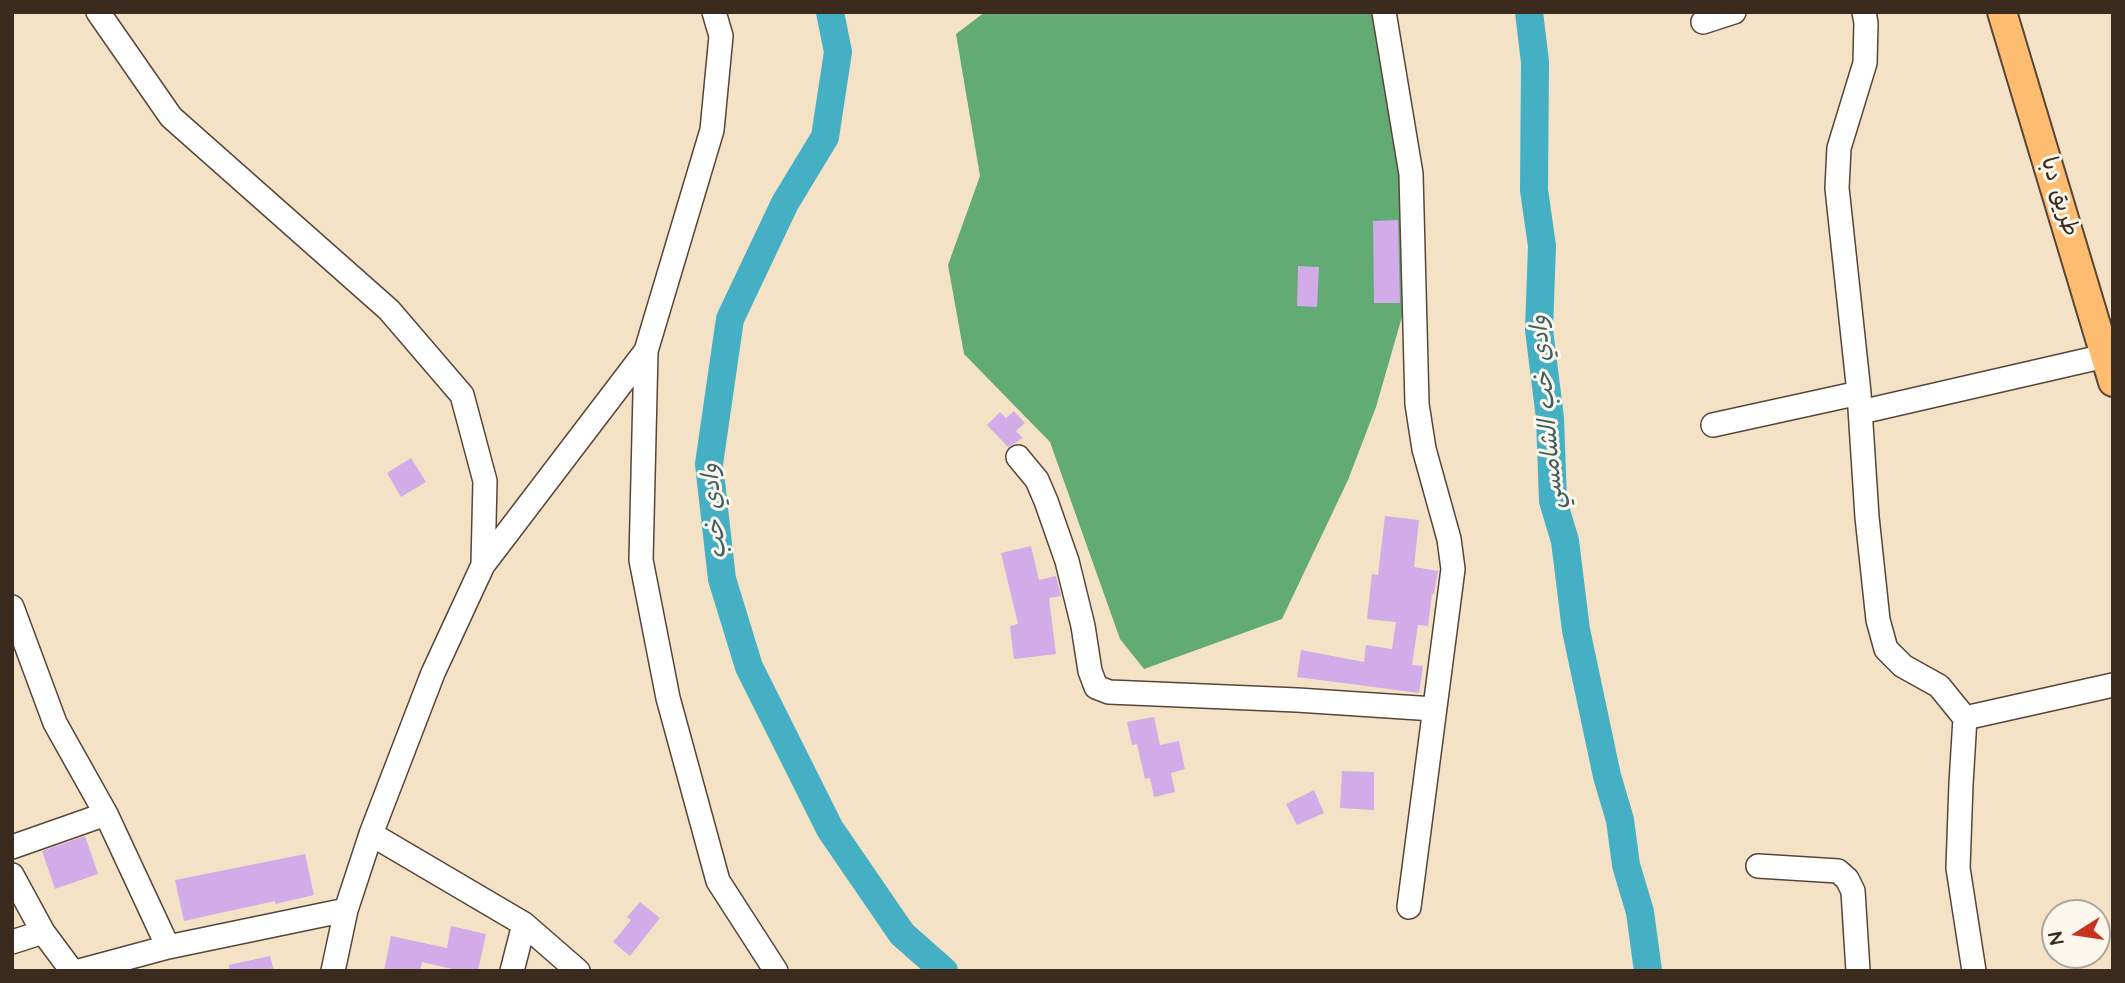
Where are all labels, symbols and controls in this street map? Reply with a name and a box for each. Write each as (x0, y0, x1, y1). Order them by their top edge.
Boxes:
street label: طريق دبا (2033, 154, 2083, 240)
water label: وادي خب الشامسي (1526, 314, 1572, 510)
water label: وادي خب (697, 462, 735, 560)
north arrow (2041, 899, 2111, 969)
text: N (2042, 929, 2071, 947)

